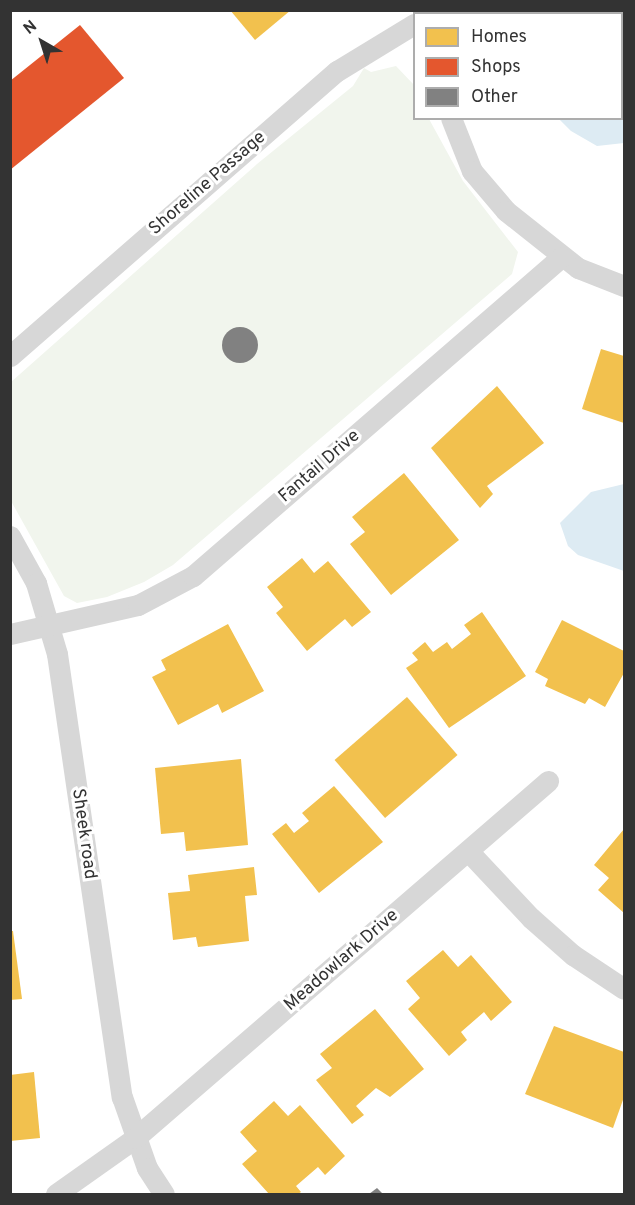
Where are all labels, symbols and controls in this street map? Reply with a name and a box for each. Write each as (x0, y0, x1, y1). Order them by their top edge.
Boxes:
north arrow (12, 12, 72, 72)
legend (413, 12, 623, 120)
text: N (20, 17, 41, 39)
text: Homes (471, 26, 527, 49)
text: Shops (471, 56, 521, 79)
text: Other (471, 86, 518, 109)
street label: Shoreline Passage (145, 127, 271, 241)
street label: Fantail Drive (275, 426, 365, 508)
street label: Sheek road (66, 787, 100, 881)
street label: Meadowlark Drive (280, 905, 404, 1017)

